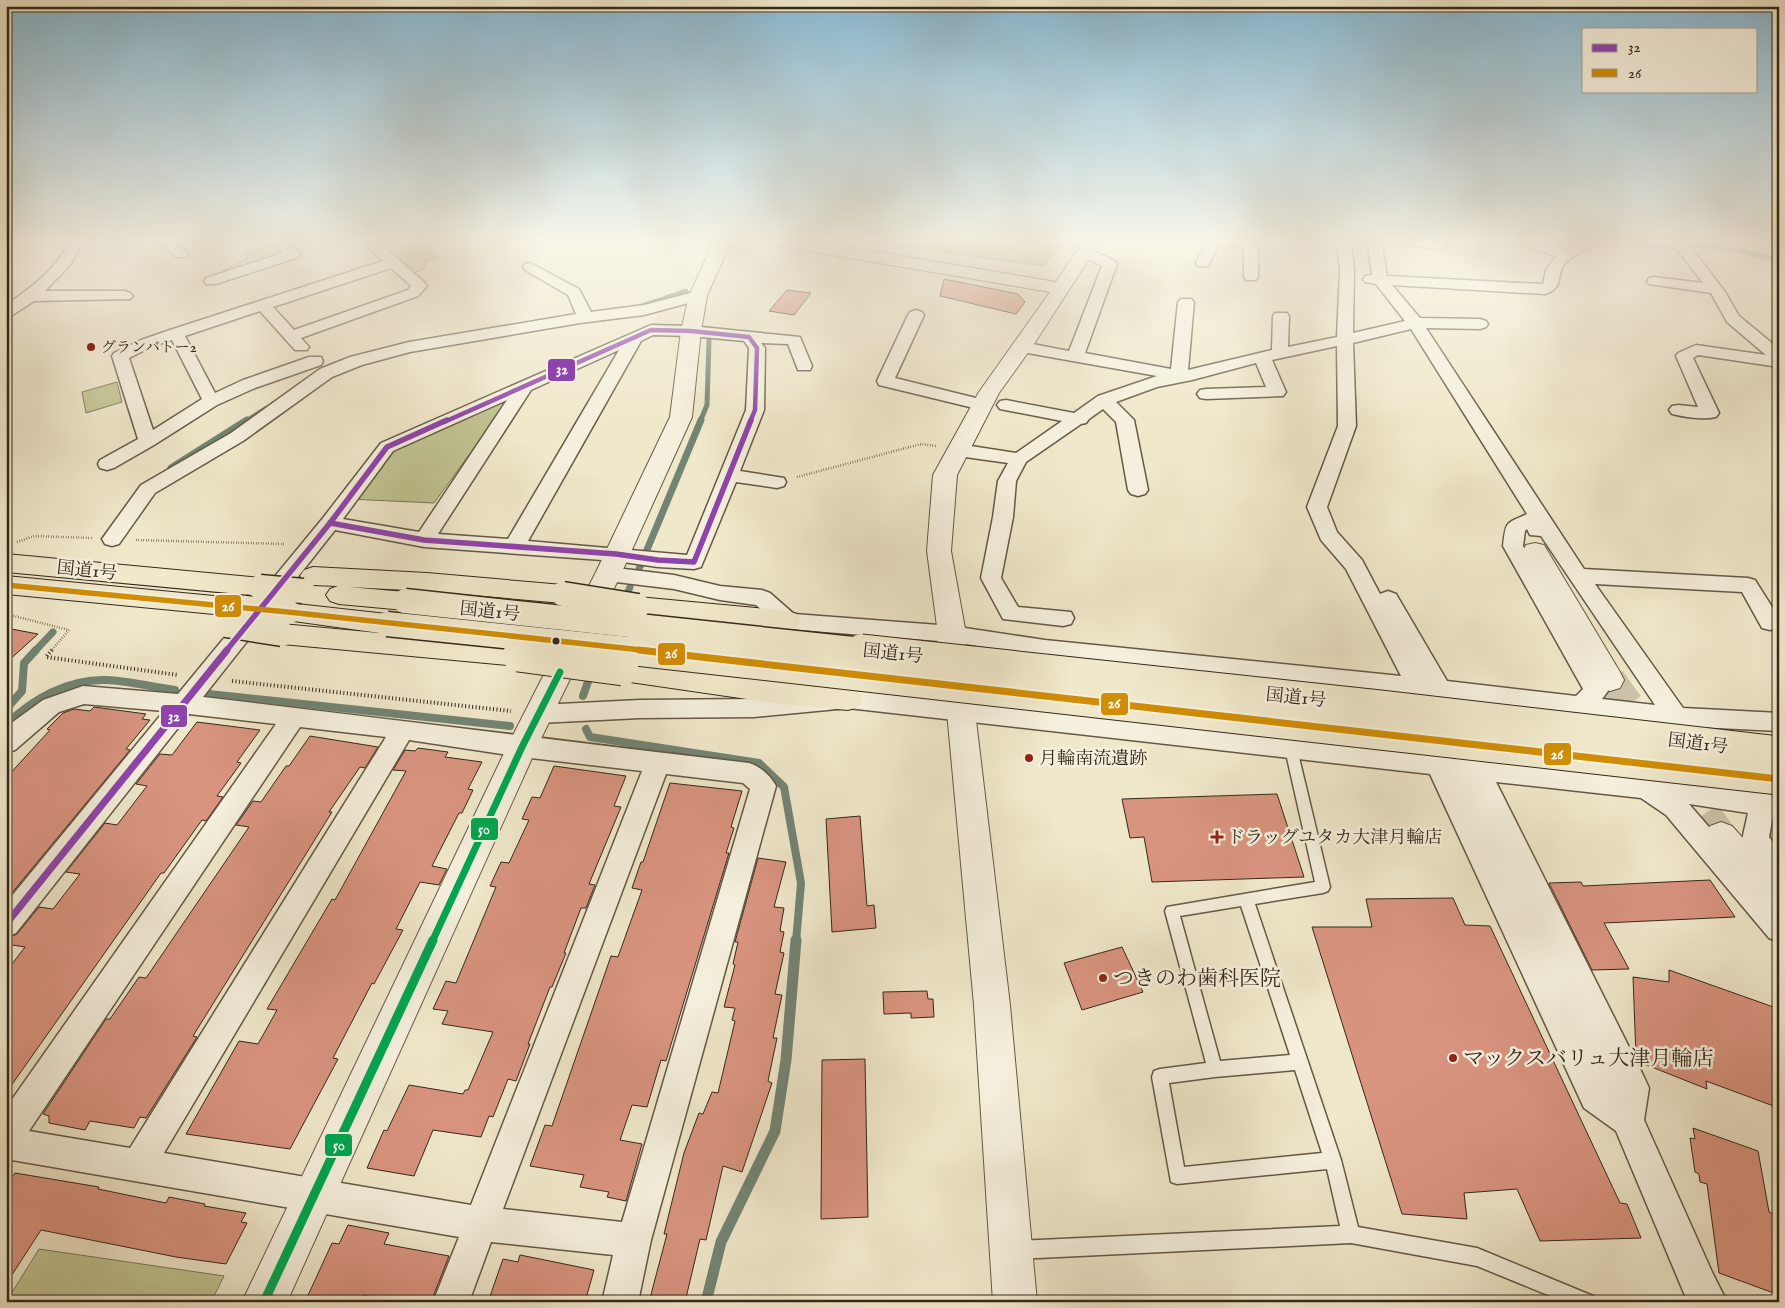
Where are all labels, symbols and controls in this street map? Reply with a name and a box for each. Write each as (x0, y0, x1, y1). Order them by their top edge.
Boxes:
legend (1582, 28, 1758, 92)
text: 32 (1628, 38, 1641, 57)
text: 26 (1628, 64, 1642, 83)
place label: グランバトー2 (101, 338, 197, 357)
marker: グランバトー2 (85, 341, 97, 353)
line badge: 32 (547, 358, 576, 382)
text: 32 (556, 361, 568, 379)
street label: 国道1号 (55, 557, 118, 586)
line badge: 26 (214, 594, 242, 618)
text: 26 (222, 598, 235, 616)
street label: 国道1号 (458, 598, 521, 627)
unlabelled marker (551, 636, 561, 646)
street label: 国道1号 (861, 640, 924, 669)
line badge: 26 (657, 642, 686, 666)
text: 26 (665, 645, 678, 663)
street label: 国道1号 (1264, 684, 1327, 713)
line badge: 26 (1100, 692, 1129, 716)
text: 26 (1108, 695, 1121, 713)
line badge: 32 (160, 704, 188, 728)
text: 32 (168, 708, 180, 726)
street label: 国道1号 (1666, 729, 1729, 760)
line badge: 26 (1543, 742, 1572, 766)
text: 26 (1551, 746, 1564, 764)
place label: 月輪南流遺跡 (1039, 748, 1147, 771)
marker: 月輪南流遺跡 (1023, 752, 1035, 764)
line badge: 50 (470, 817, 499, 841)
text: 50 (478, 821, 490, 839)
place label: ドラッグユタカ大津月輪店 (1227, 827, 1442, 850)
marker: ドラッグユタカ大津月輪店 (1211, 831, 1223, 843)
place label: つきのわ歯科医院 (1113, 966, 1281, 993)
marker: つきのわ歯科医院 (1097, 972, 1109, 984)
place label: マックスバリュ大津月輪店 (1463, 1046, 1713, 1073)
marker: マックスバリュ大津月輪店 (1447, 1052, 1459, 1064)
line badge: 50 (324, 1133, 353, 1157)
text: 50 (333, 1137, 345, 1155)

